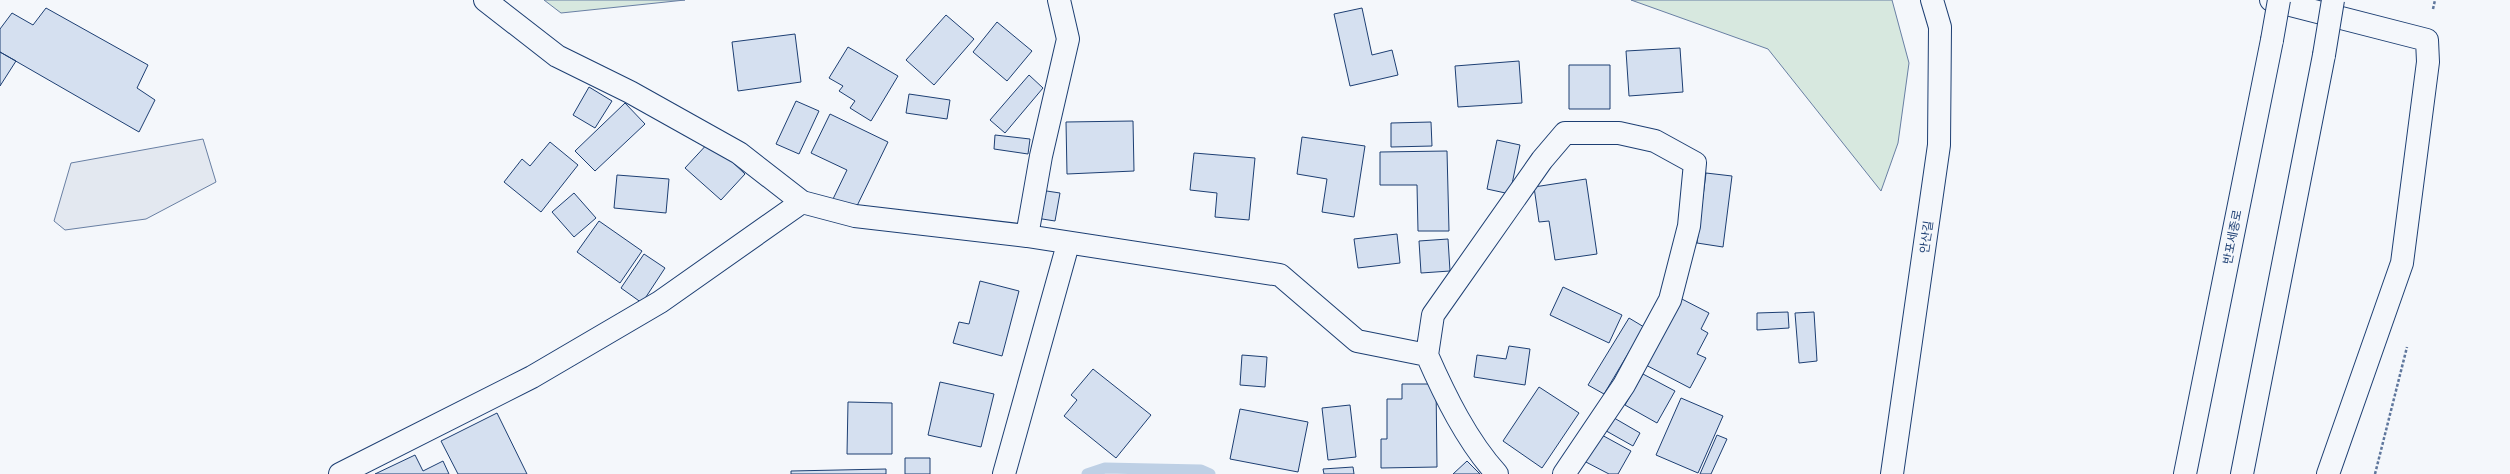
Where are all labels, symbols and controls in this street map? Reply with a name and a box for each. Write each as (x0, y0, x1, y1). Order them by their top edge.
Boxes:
street label: 반포세종로 (2218, 208, 2246, 266)
street label: 안산길 (1915, 219, 1937, 255)

